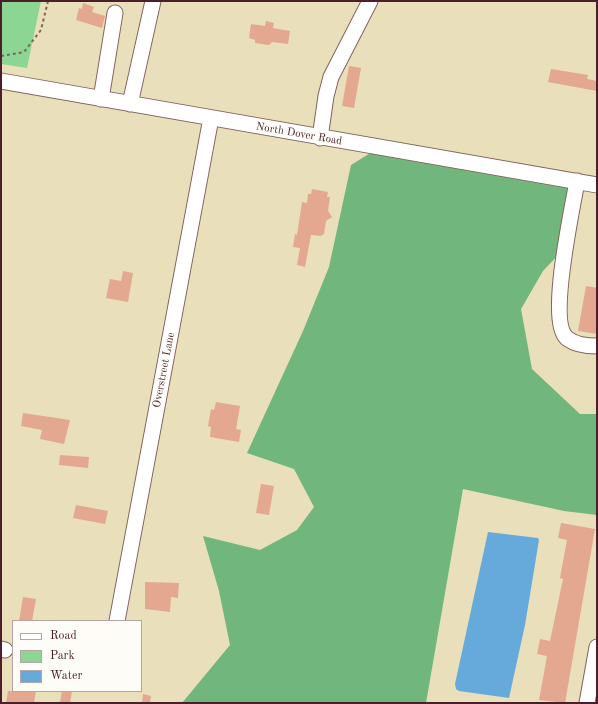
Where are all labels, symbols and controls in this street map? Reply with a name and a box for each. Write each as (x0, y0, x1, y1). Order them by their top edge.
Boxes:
street label: North Dover Road (255, 120, 343, 148)
street label: Overstreet Lane (150, 331, 178, 409)
legend (12, 620, 142, 692)
text: Road (50, 630, 77, 642)
text: Park (50, 650, 75, 662)
text: Water (50, 670, 82, 682)

